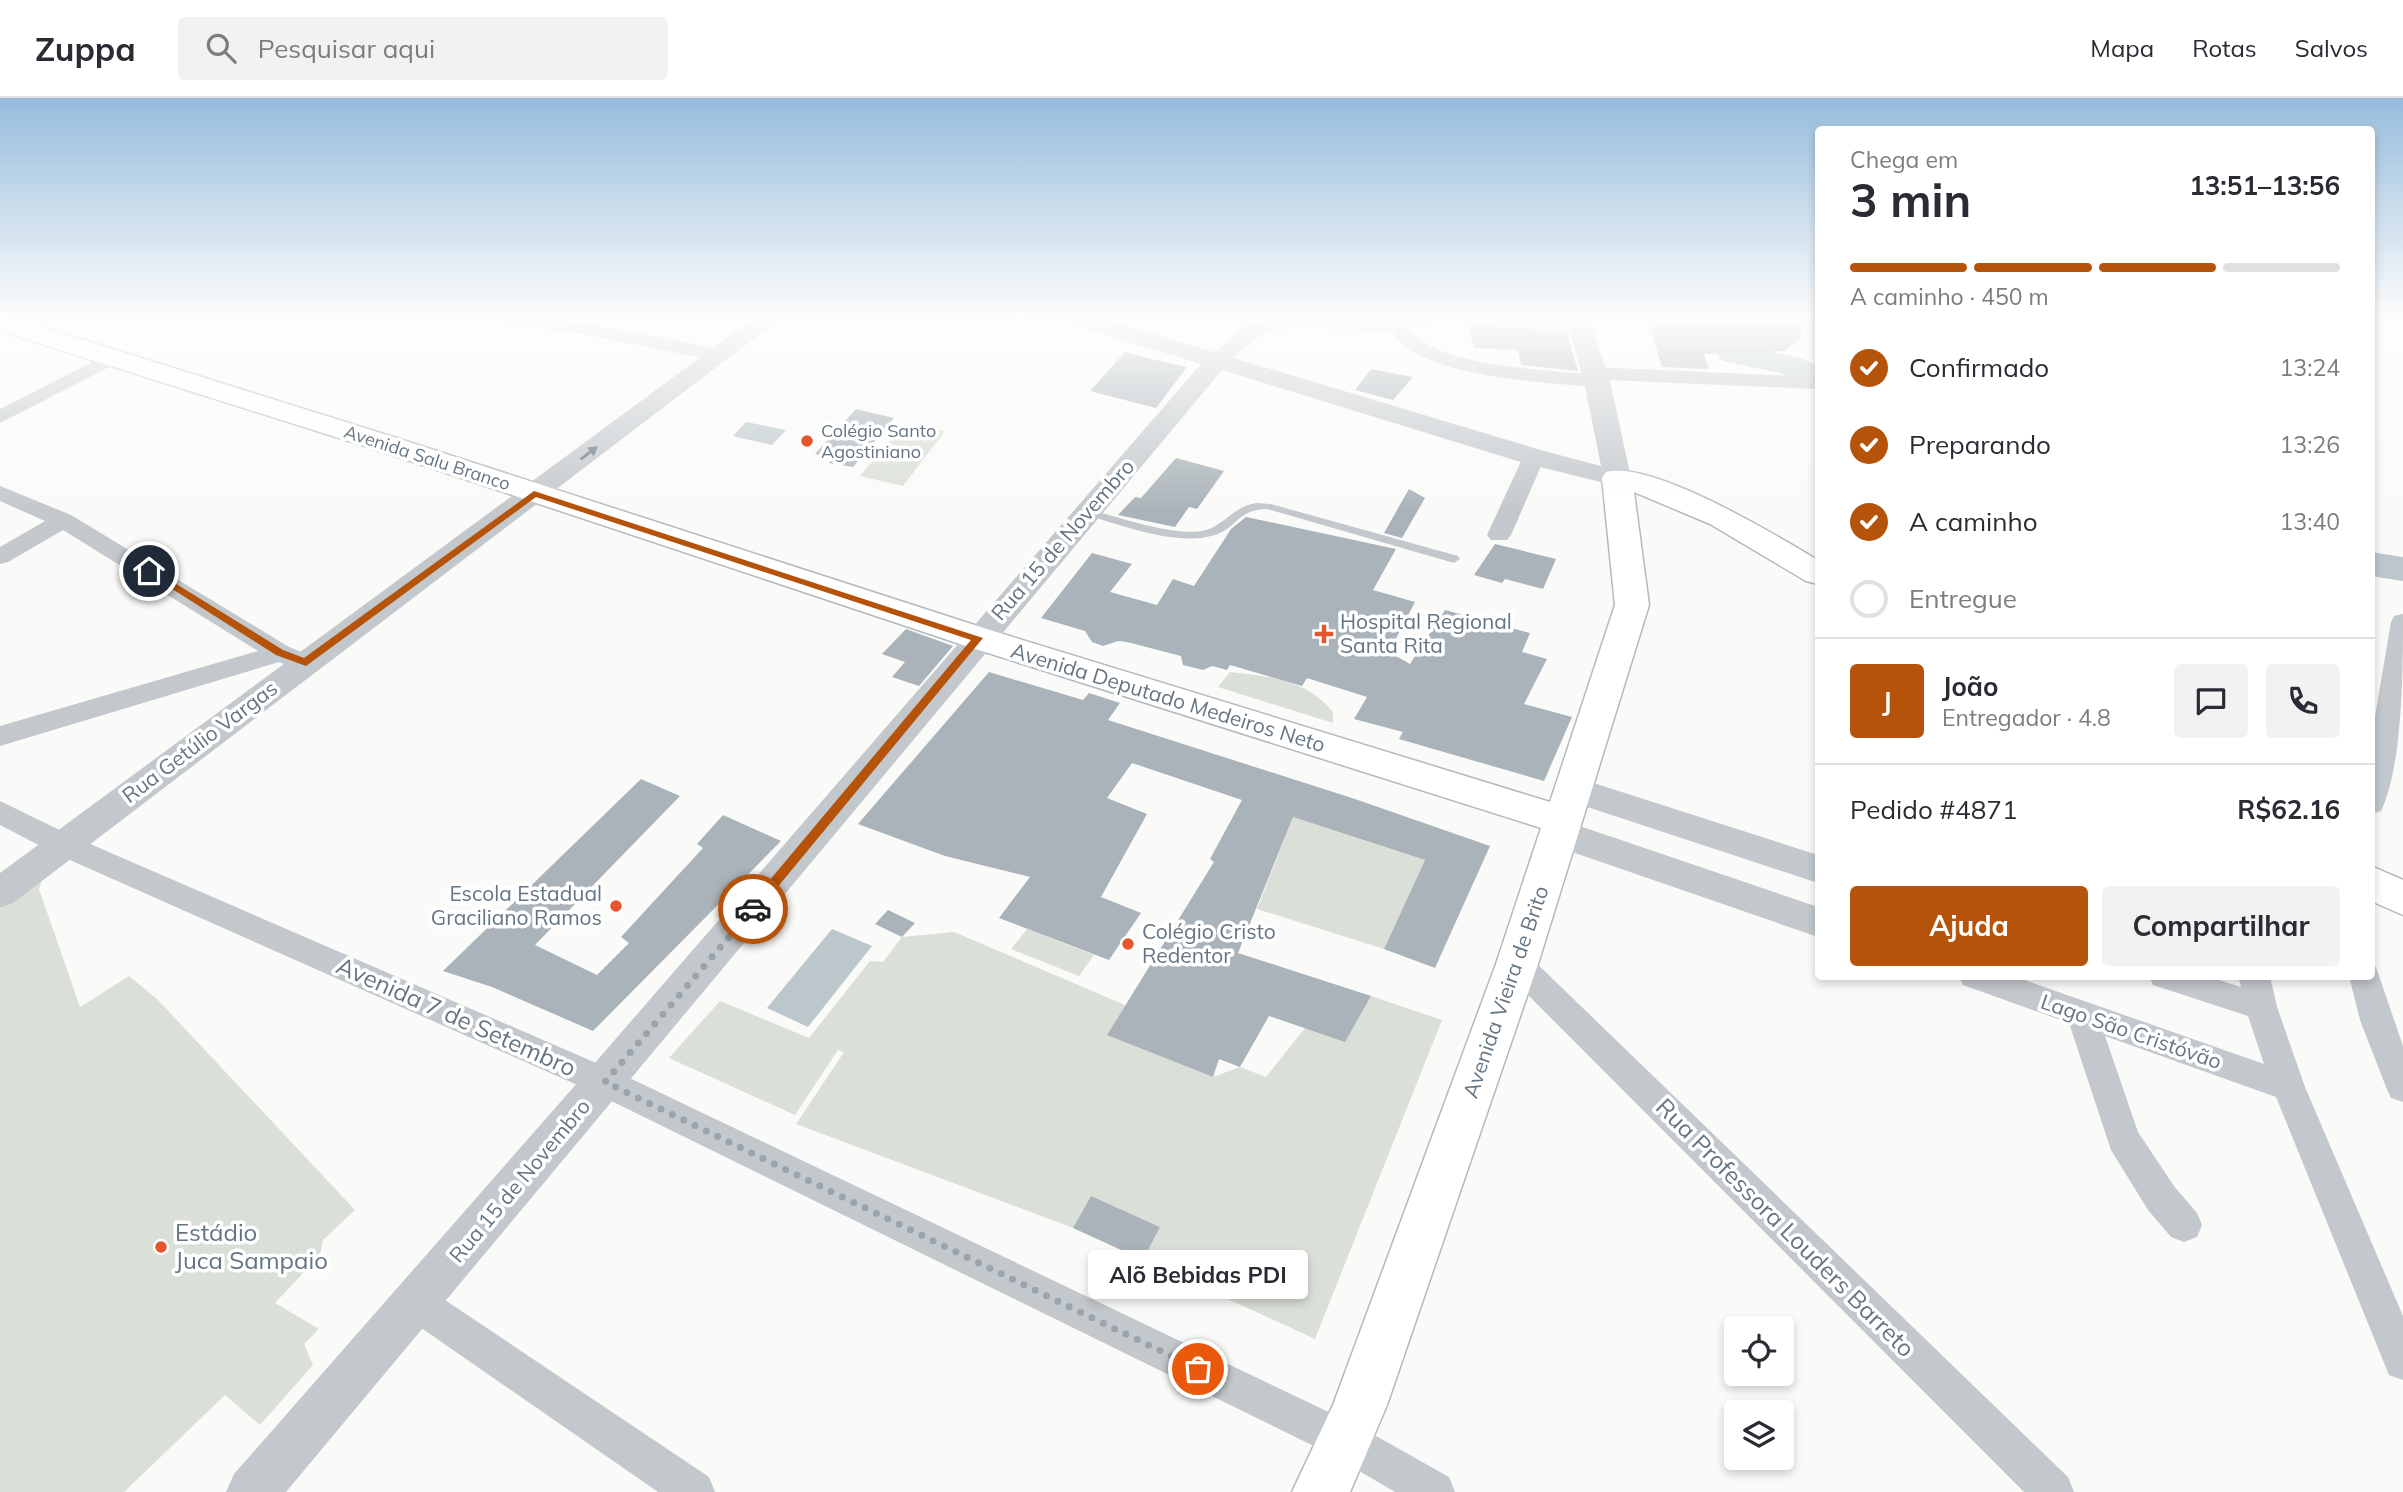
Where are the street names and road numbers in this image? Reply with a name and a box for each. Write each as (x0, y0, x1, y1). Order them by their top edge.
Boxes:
street label: Avenida Salu Branco (341, 420, 513, 495)
street label: Rua 15 de Novembro (985, 453, 1139, 625)
street label: Avenida Deputado Medeiros Neto (1008, 637, 1329, 757)
street label: Rua Getúlio Vargas (117, 674, 282, 808)
street label: Avenida Vieira de Brito (1457, 882, 1554, 1101)
street label: Avenida 7 de Setembro (332, 950, 581, 1082)
street label: Lago São Cristóvão (2038, 988, 2225, 1074)
street label: Rua Professora Louders Barreto (1650, 1092, 1921, 1363)
street label: Rua 15 de Novembro (443, 1093, 595, 1267)

